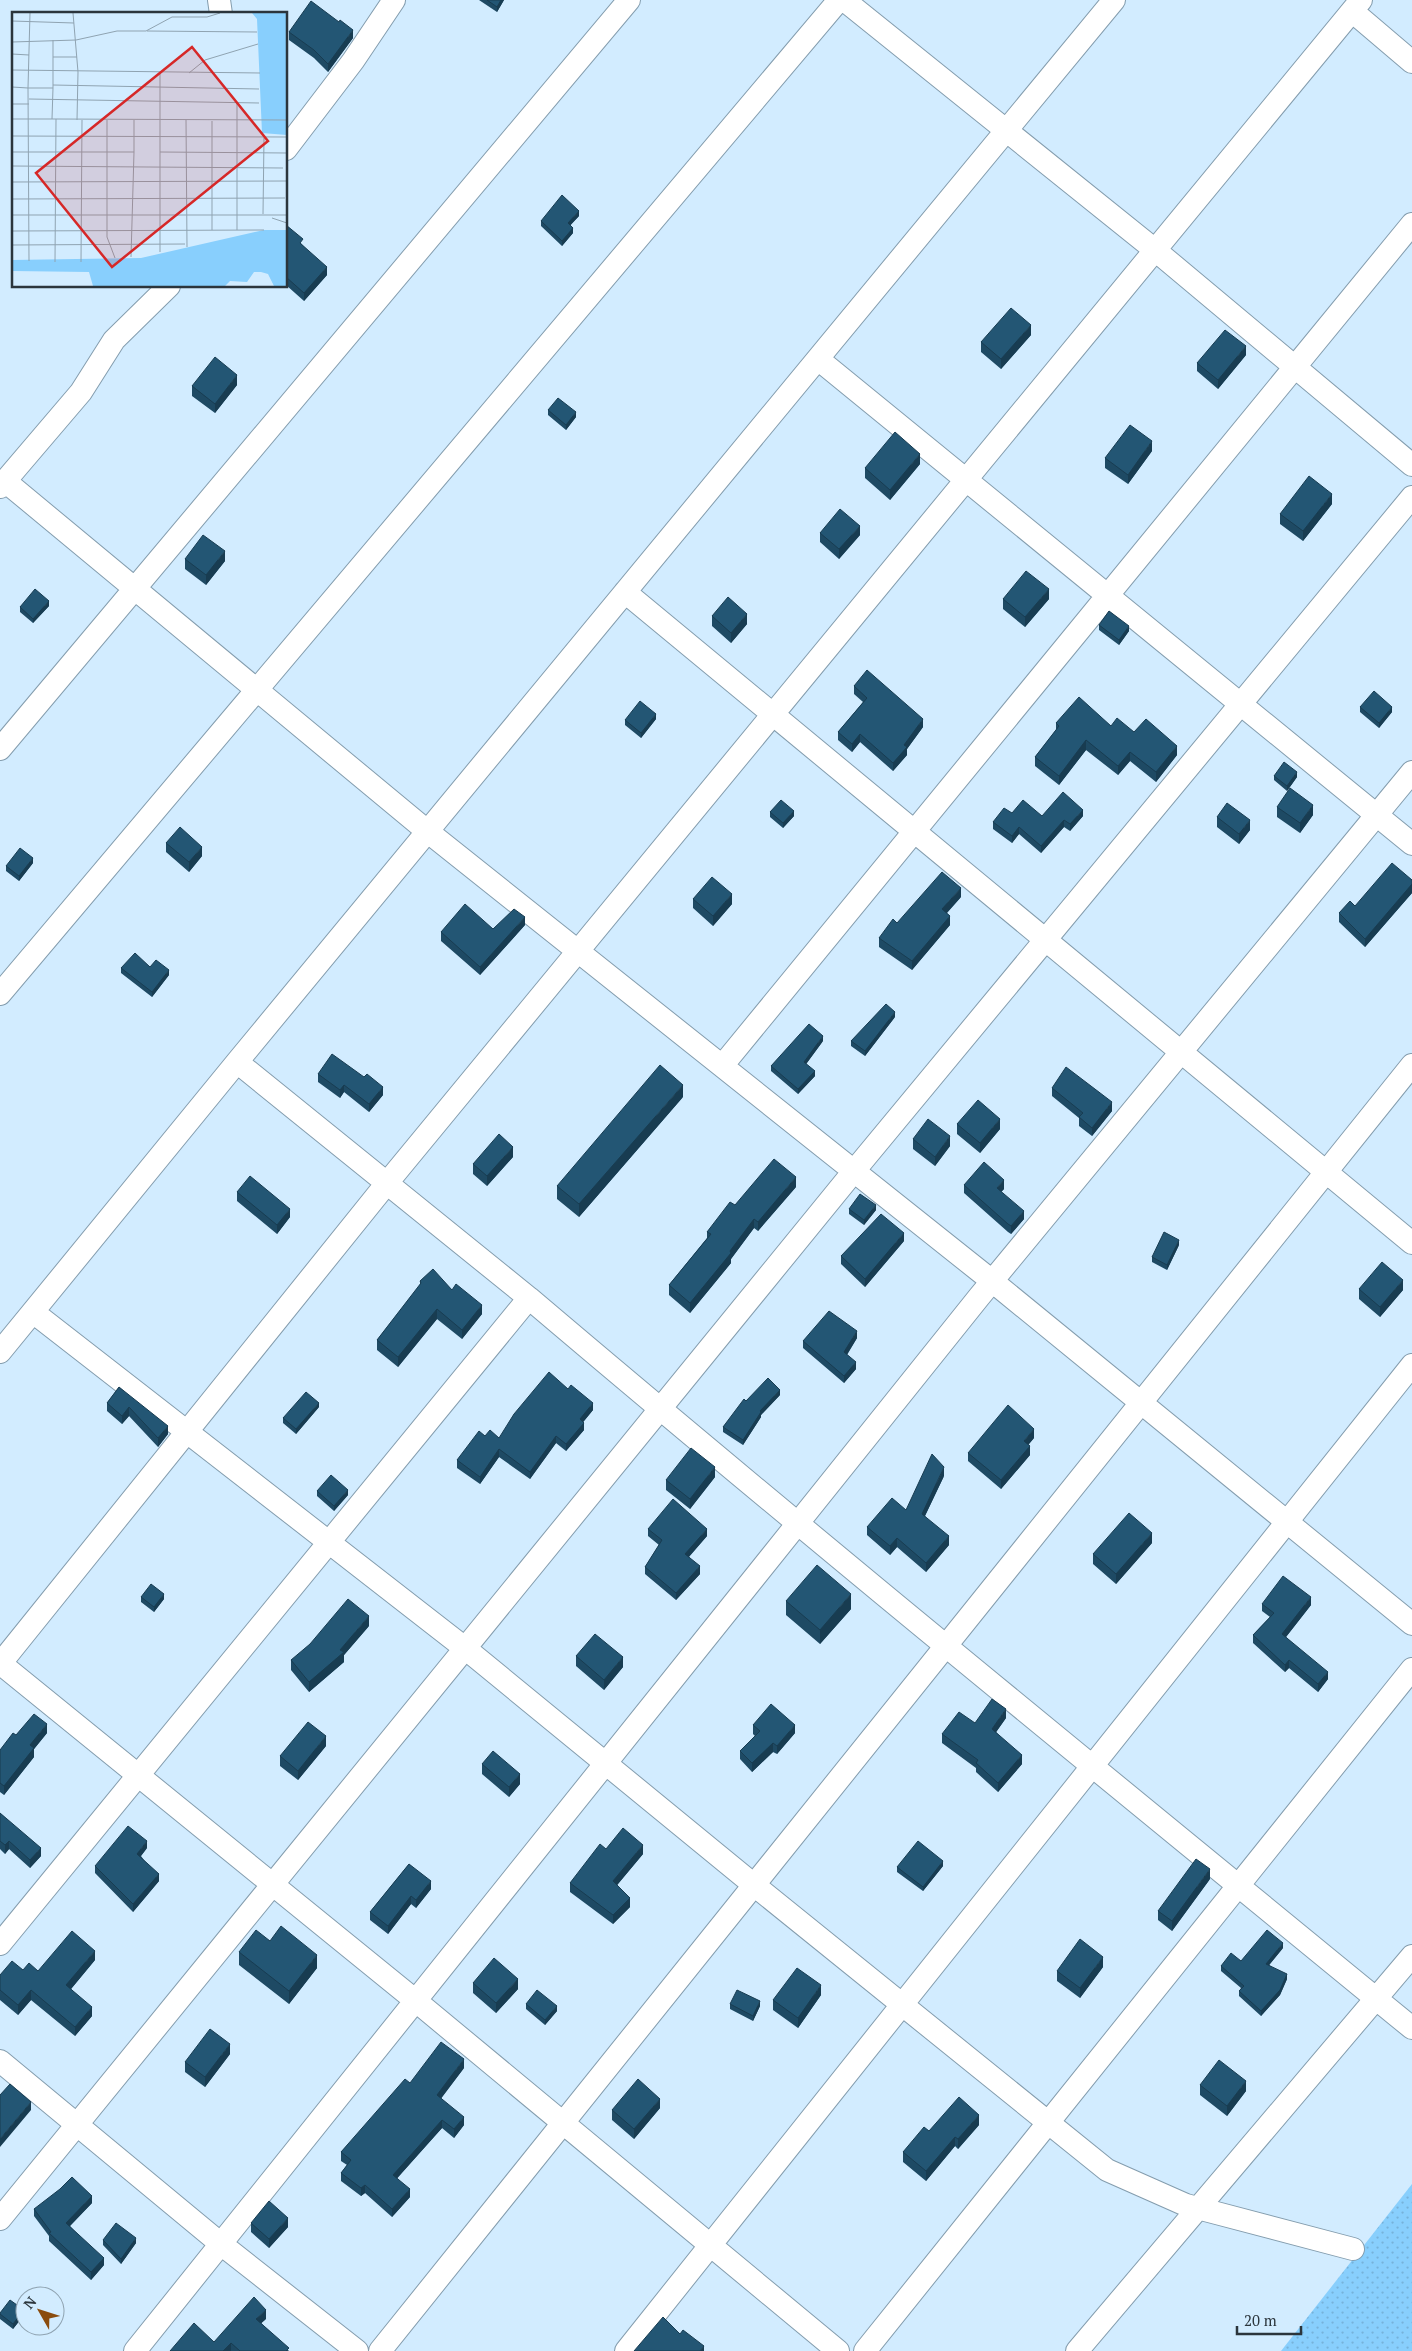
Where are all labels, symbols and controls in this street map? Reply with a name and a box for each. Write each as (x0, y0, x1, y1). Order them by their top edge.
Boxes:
inset map (12, 12, 288, 288)
north arrow (15, 2286, 65, 2336)
text: N (19, 2292, 40, 2313)
scale bar (1237, 2304, 1301, 2336)
text: 20 m (1244, 2310, 1277, 2330)

